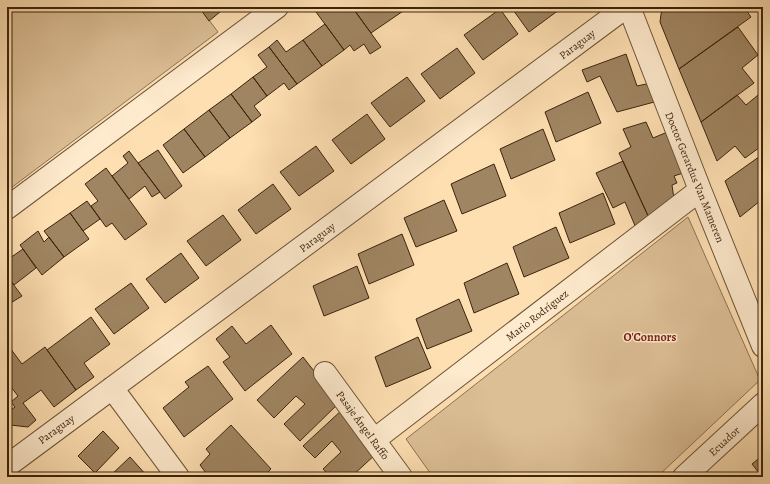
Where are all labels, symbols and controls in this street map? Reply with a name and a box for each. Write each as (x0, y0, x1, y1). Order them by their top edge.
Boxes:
street label: Paraguay (556, 26, 598, 63)
street label: Doctor Gerardus Van Mameren (661, 110, 728, 245)
street label: Paraguay (296, 219, 338, 256)
street label: Mario Rodríguez (503, 286, 572, 345)
district label: O'Connors (624, 329, 677, 345)
street label: Pasaje Ángel Raffo (333, 388, 393, 463)
street label: Paraguay (35, 411, 78, 448)
street label: Ecuador (705, 423, 743, 460)

